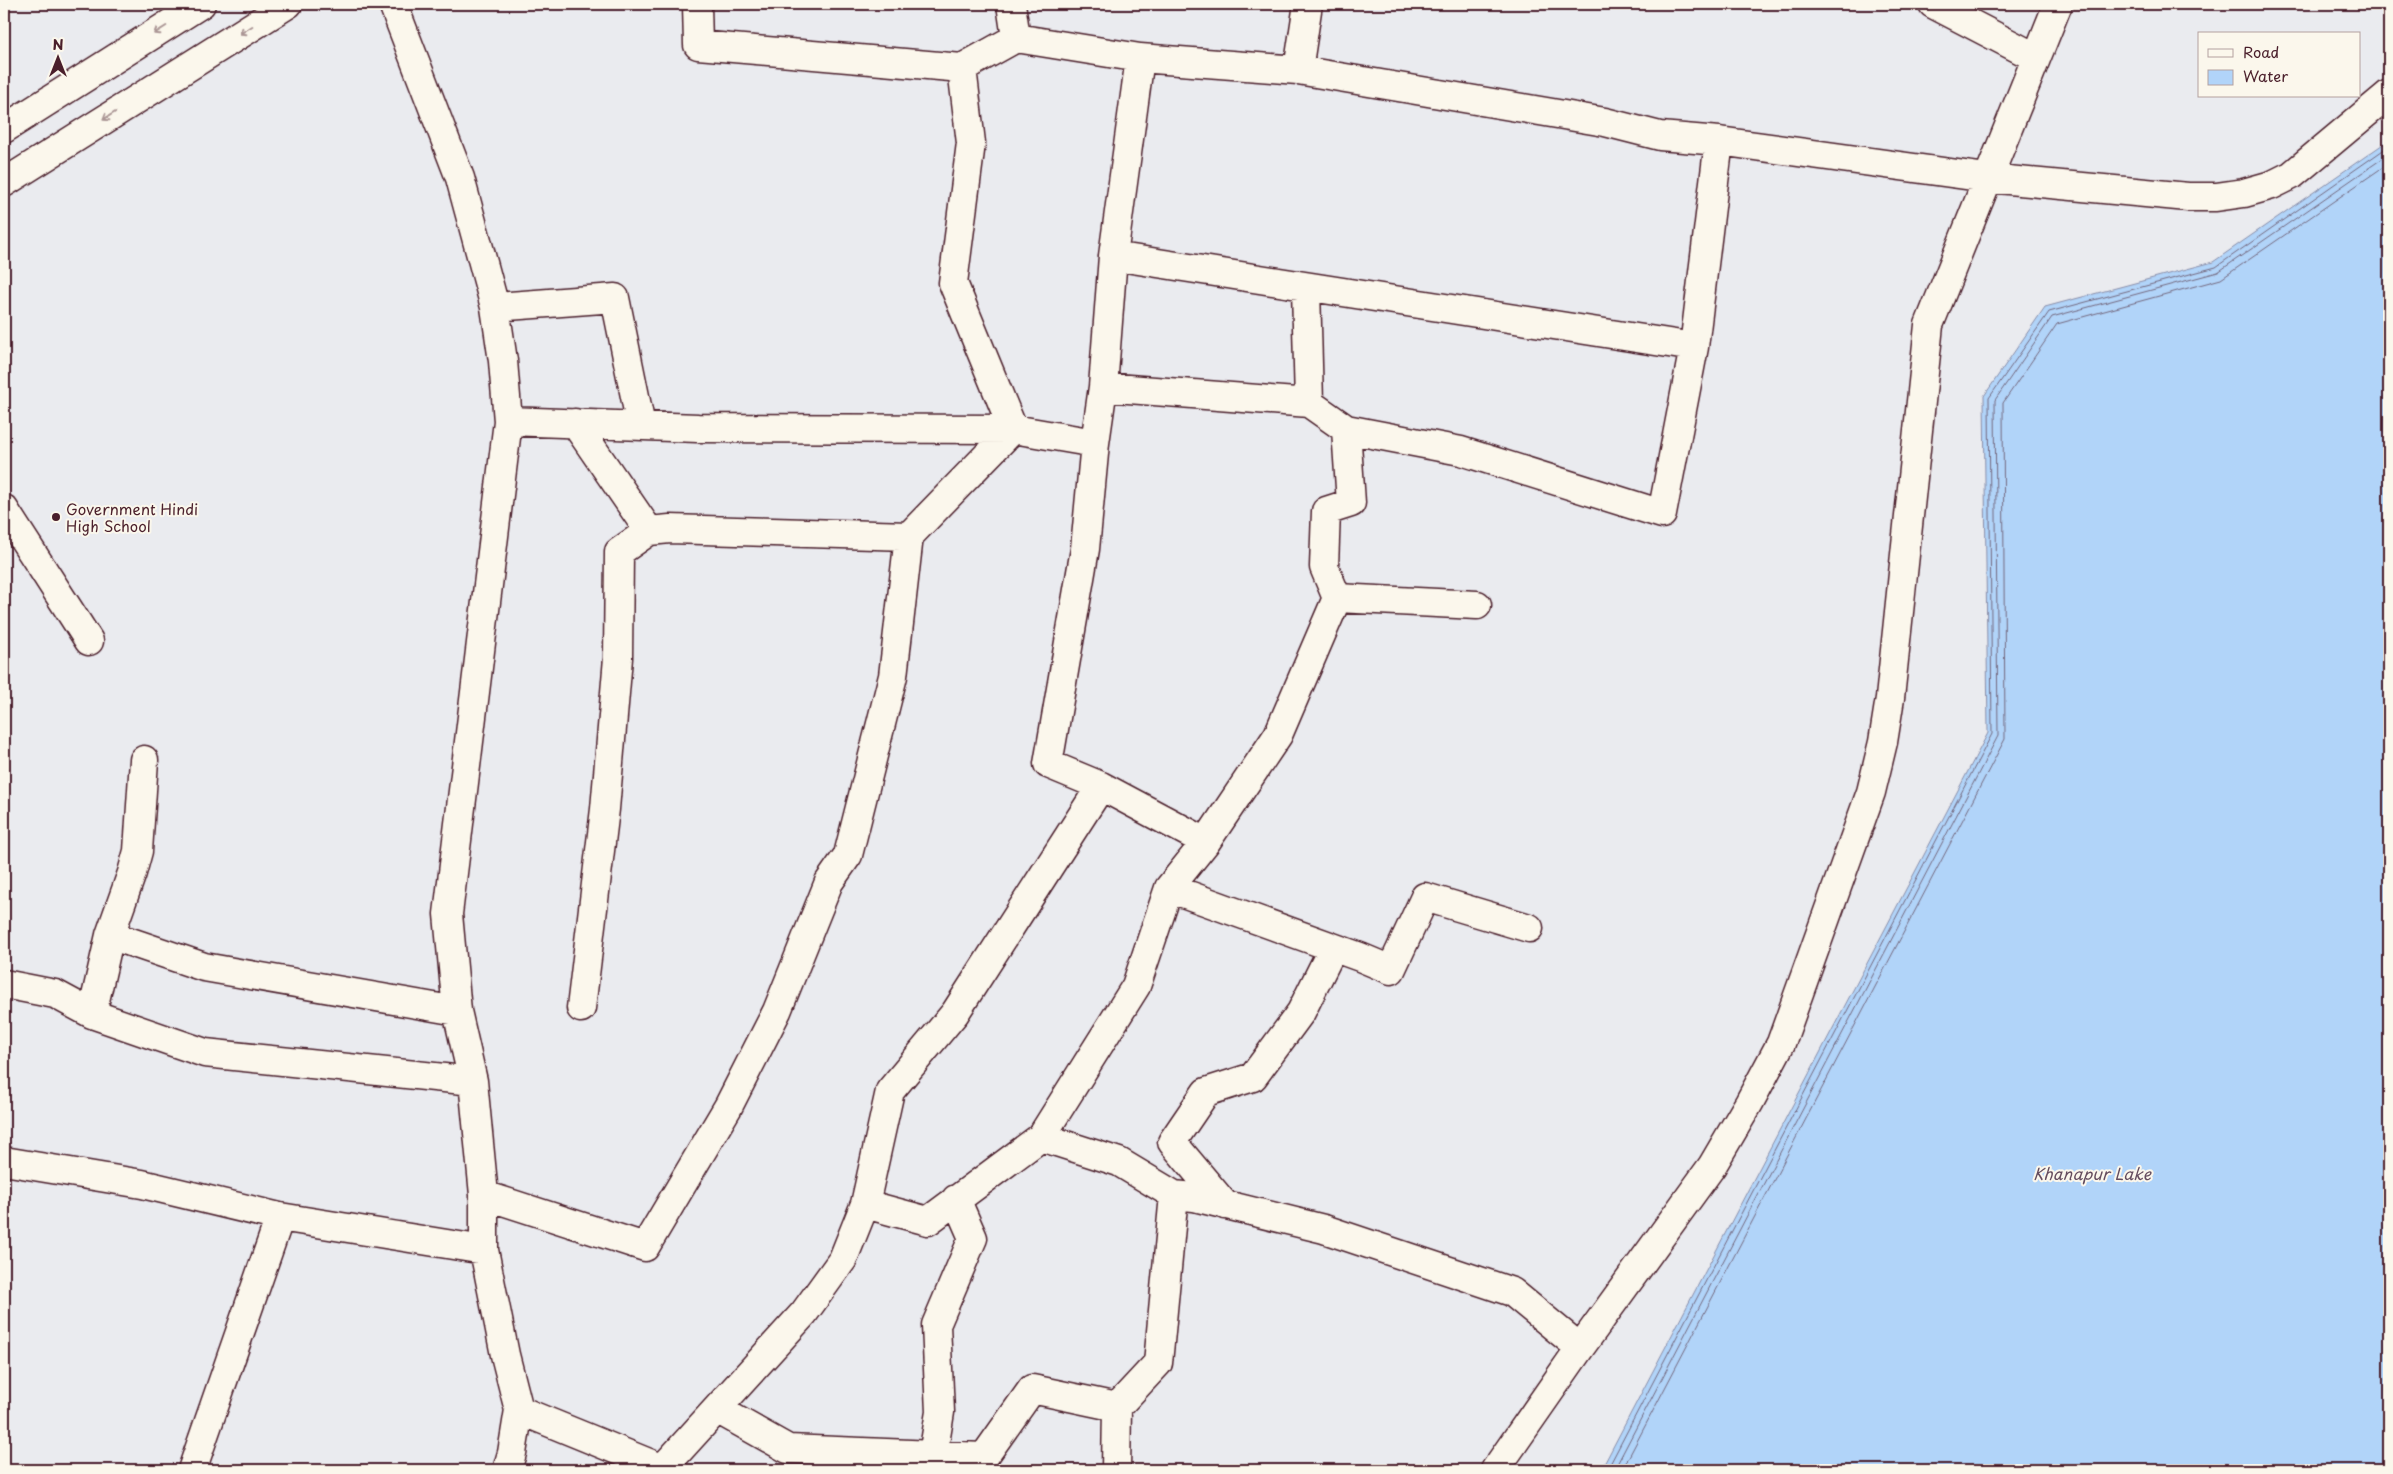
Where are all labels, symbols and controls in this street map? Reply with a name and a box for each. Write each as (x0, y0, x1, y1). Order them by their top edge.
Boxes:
one-way arrow (154, 25, 168, 35)
one-way arrow (240, 25, 254, 35)
north arrow (32, 32, 82, 82)
legend (2198, 32, 2360, 98)
text: N (52, 34, 64, 55)
text: Road (2243, 40, 2279, 63)
text: Water (2243, 64, 2288, 87)
one-way arrow (102, 111, 116, 122)
place label: Government Hindi High School (66, 497, 198, 537)
marker: Government Hindi High School (50, 511, 62, 523)
water label: Khanapur Lake (2033, 1161, 2153, 1185)

